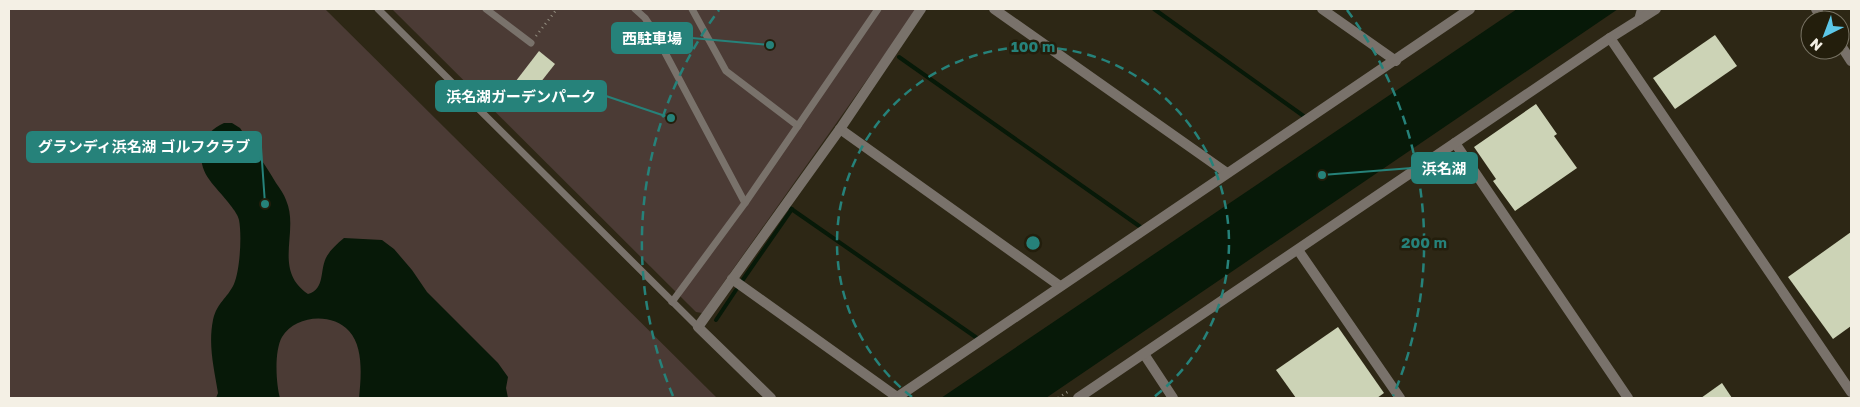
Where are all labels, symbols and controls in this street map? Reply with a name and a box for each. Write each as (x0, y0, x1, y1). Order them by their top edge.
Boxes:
north arrow (1800, 10, 1850, 60)
callout: 西駐車場 (612, 23, 692, 53)
text: 西駐車場 (622, 29, 682, 47)
text: N (1806, 35, 1826, 55)
text: 100 m (1011, 37, 1055, 55)
callout: 浜名湖ガーデンパーク (436, 81, 606, 111)
text: 浜名湖ガーデンパーク (446, 87, 596, 105)
callout: グランディ浜名湖 ゴルフクラブ (27, 132, 261, 162)
text: グランディ浜名湖 ゴルフクラブ (38, 137, 250, 155)
callout: 浜名湖 (1412, 153, 1477, 183)
text: 浜名湖 (1421, 159, 1467, 177)
text: 200 m (1401, 233, 1447, 251)
centre of rings (1024, 234, 1042, 252)

